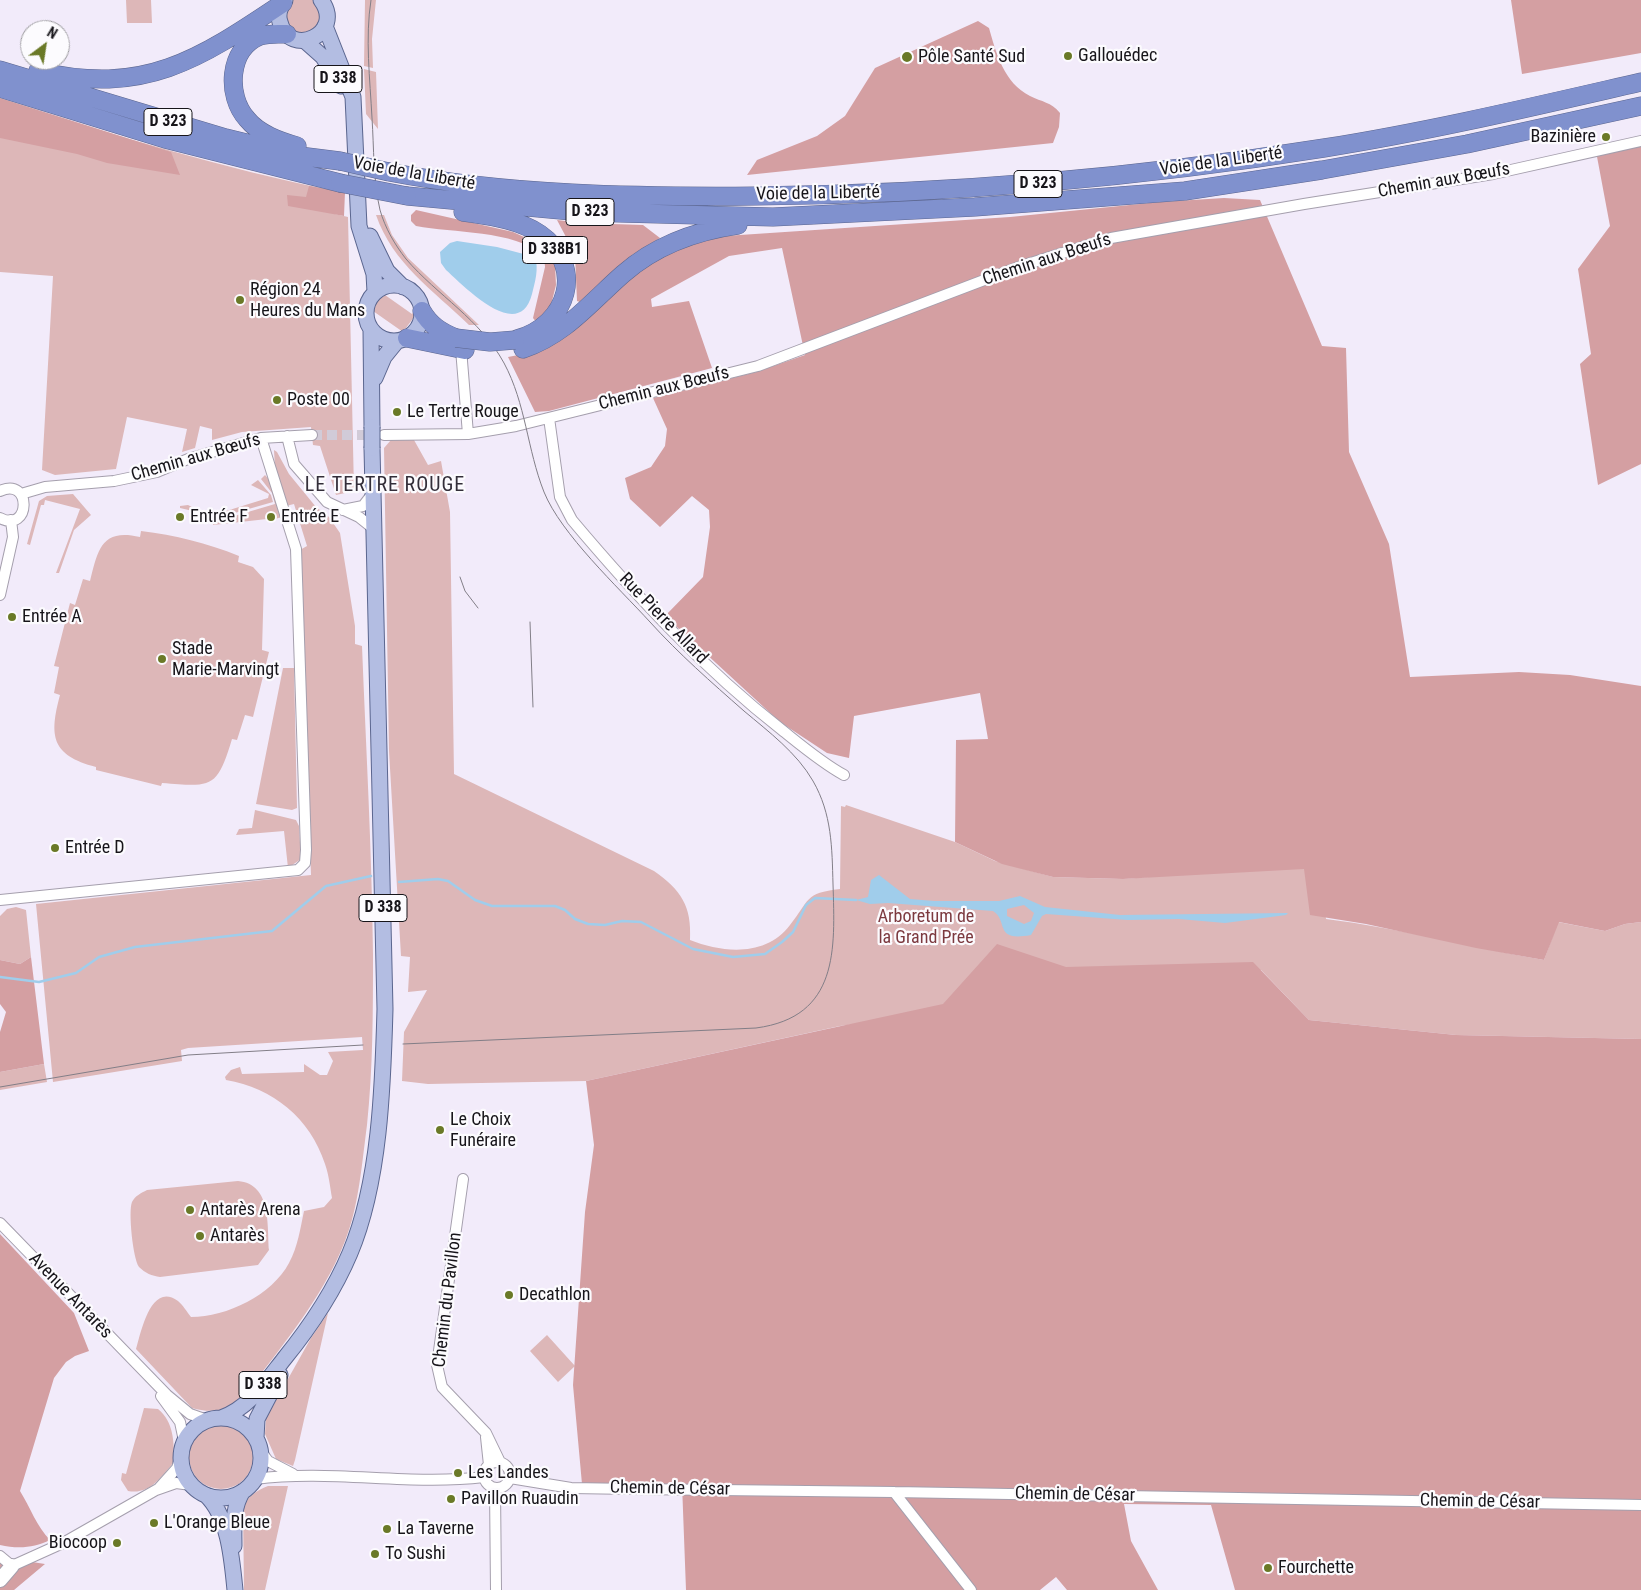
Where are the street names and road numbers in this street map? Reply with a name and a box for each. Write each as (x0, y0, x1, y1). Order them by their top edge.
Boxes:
road number: D 338 (314, 66, 362, 92)
road number: D 323 (144, 108, 192, 136)
street label: Voie de la Liberté (1158, 143, 1284, 181)
street label: Voie de la Liberté (351, 153, 477, 195)
street label: Chemin aux Bœufs (1376, 159, 1512, 203)
road number: D 323 (1014, 170, 1062, 198)
street label: Voie de la Liberté (756, 182, 880, 206)
road number: D 323 (566, 198, 614, 226)
street label: Chemin aux Bœufs (980, 229, 1114, 291)
road number: D 338B1 (522, 236, 588, 264)
street label: Chemin aux Bœufs (597, 362, 731, 416)
street label: Chemin aux Bœufs (129, 429, 263, 487)
street label: Rue Pierre Allard (614, 569, 712, 669)
road number: D 338 (359, 894, 407, 921)
street label: Chemin du Pavillon (429, 1231, 467, 1369)
street label: Avenue Antarès (24, 1249, 116, 1343)
road number: D 338 (239, 1372, 287, 1398)
street label: Chemin de César (610, 1477, 730, 1501)
street label: Chemin de César (1015, 1483, 1135, 1507)
street label: Chemin de César (1420, 1490, 1540, 1514)

